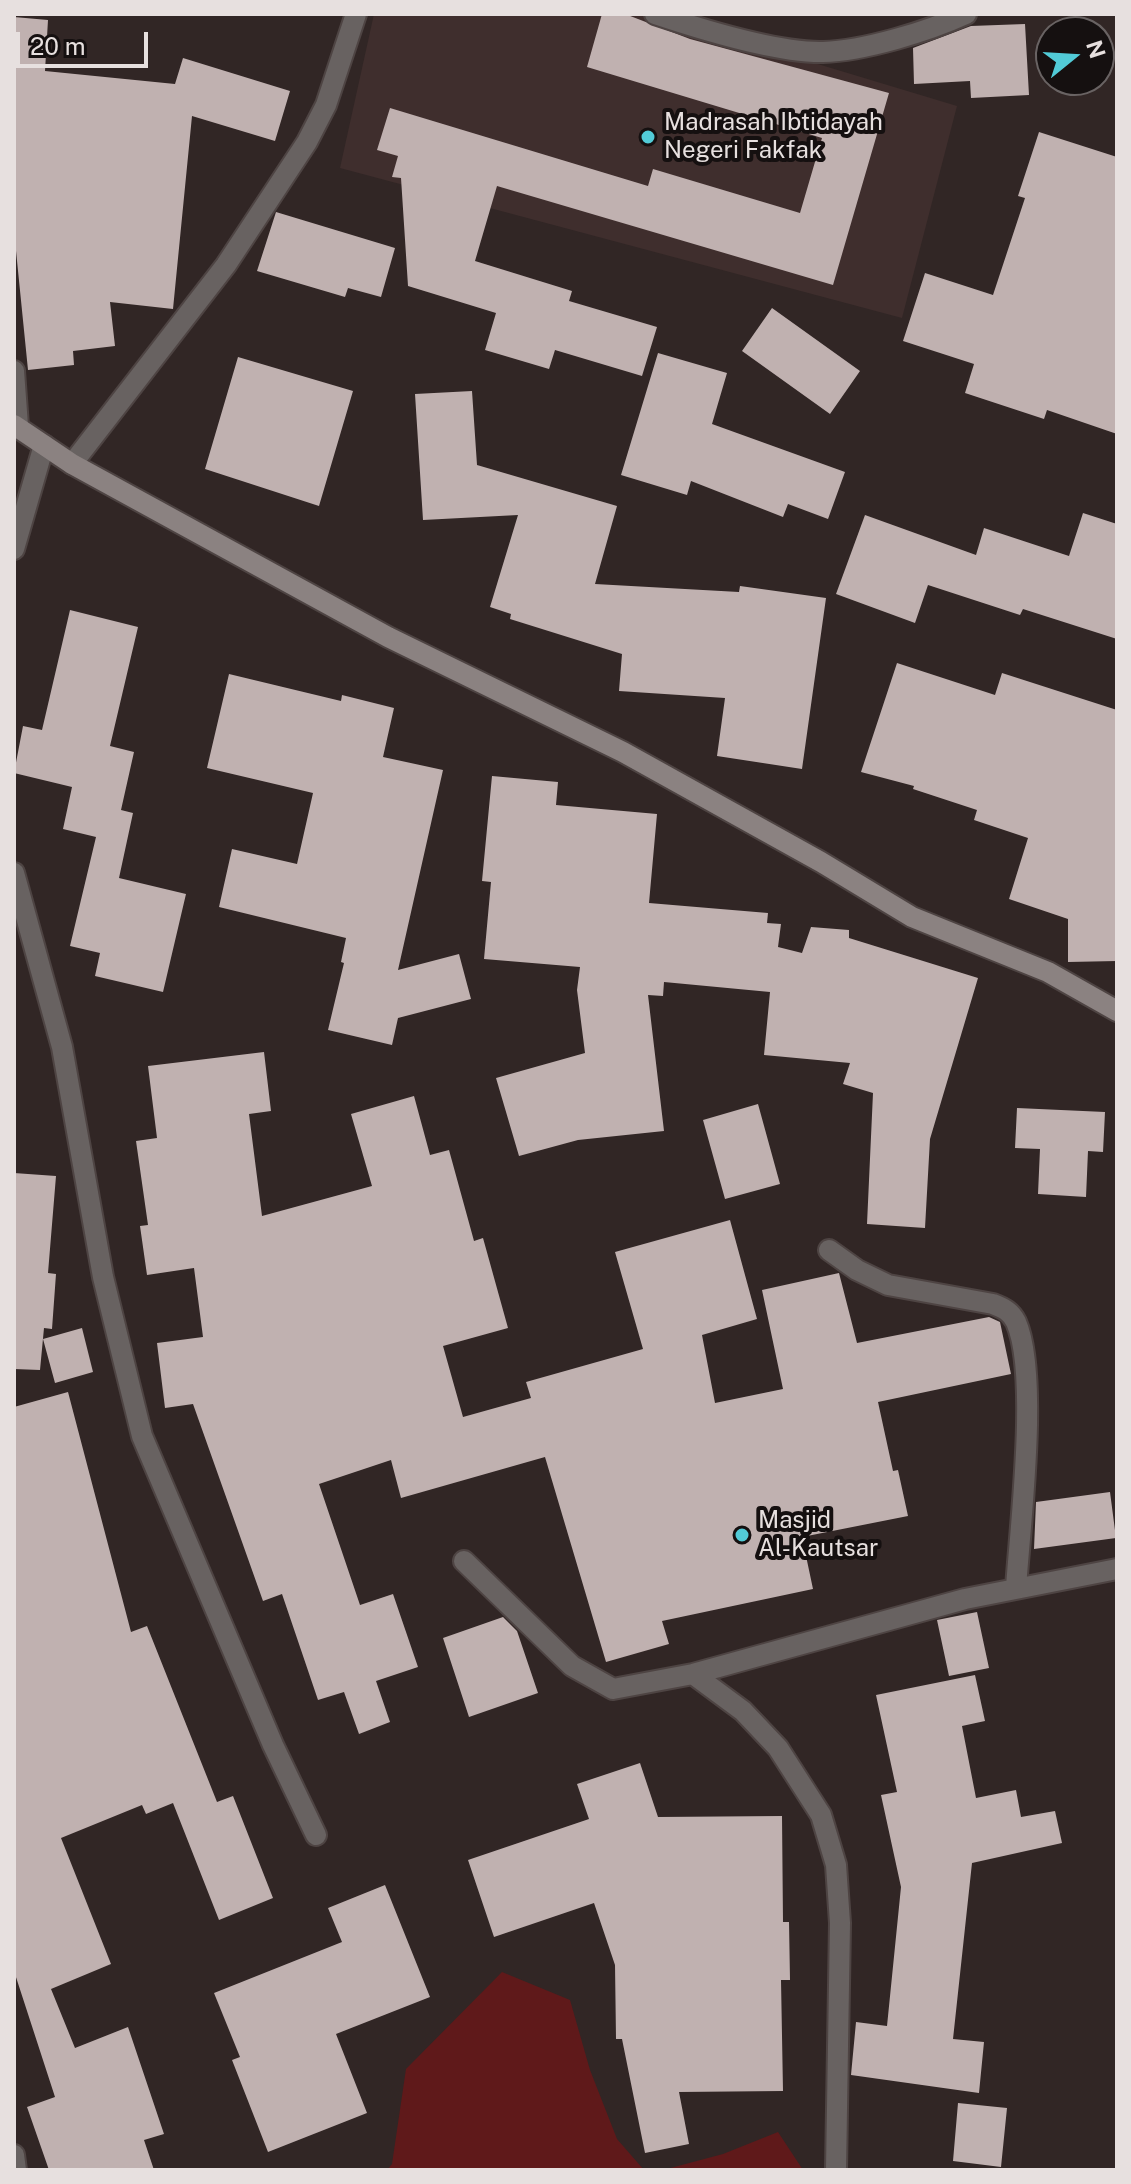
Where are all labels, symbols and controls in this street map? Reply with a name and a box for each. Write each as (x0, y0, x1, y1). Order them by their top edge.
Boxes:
scale bar (20, 16, 152, 66)
north arrow (1035, 16, 1115, 96)
text: 20 m (30, 32, 86, 60)
text: N (1081, 37, 1111, 61)
place label: Madrasah Ibtidayah Negeri Fakfak (664, 109, 883, 165)
marker: Madrasah Ibtidayah Negeri Fakfak (639, 128, 657, 146)
place label: Masjid Al-Kautsar (758, 1507, 878, 1563)
marker: Masjid Al-Kautsar (733, 1526, 751, 1544)

